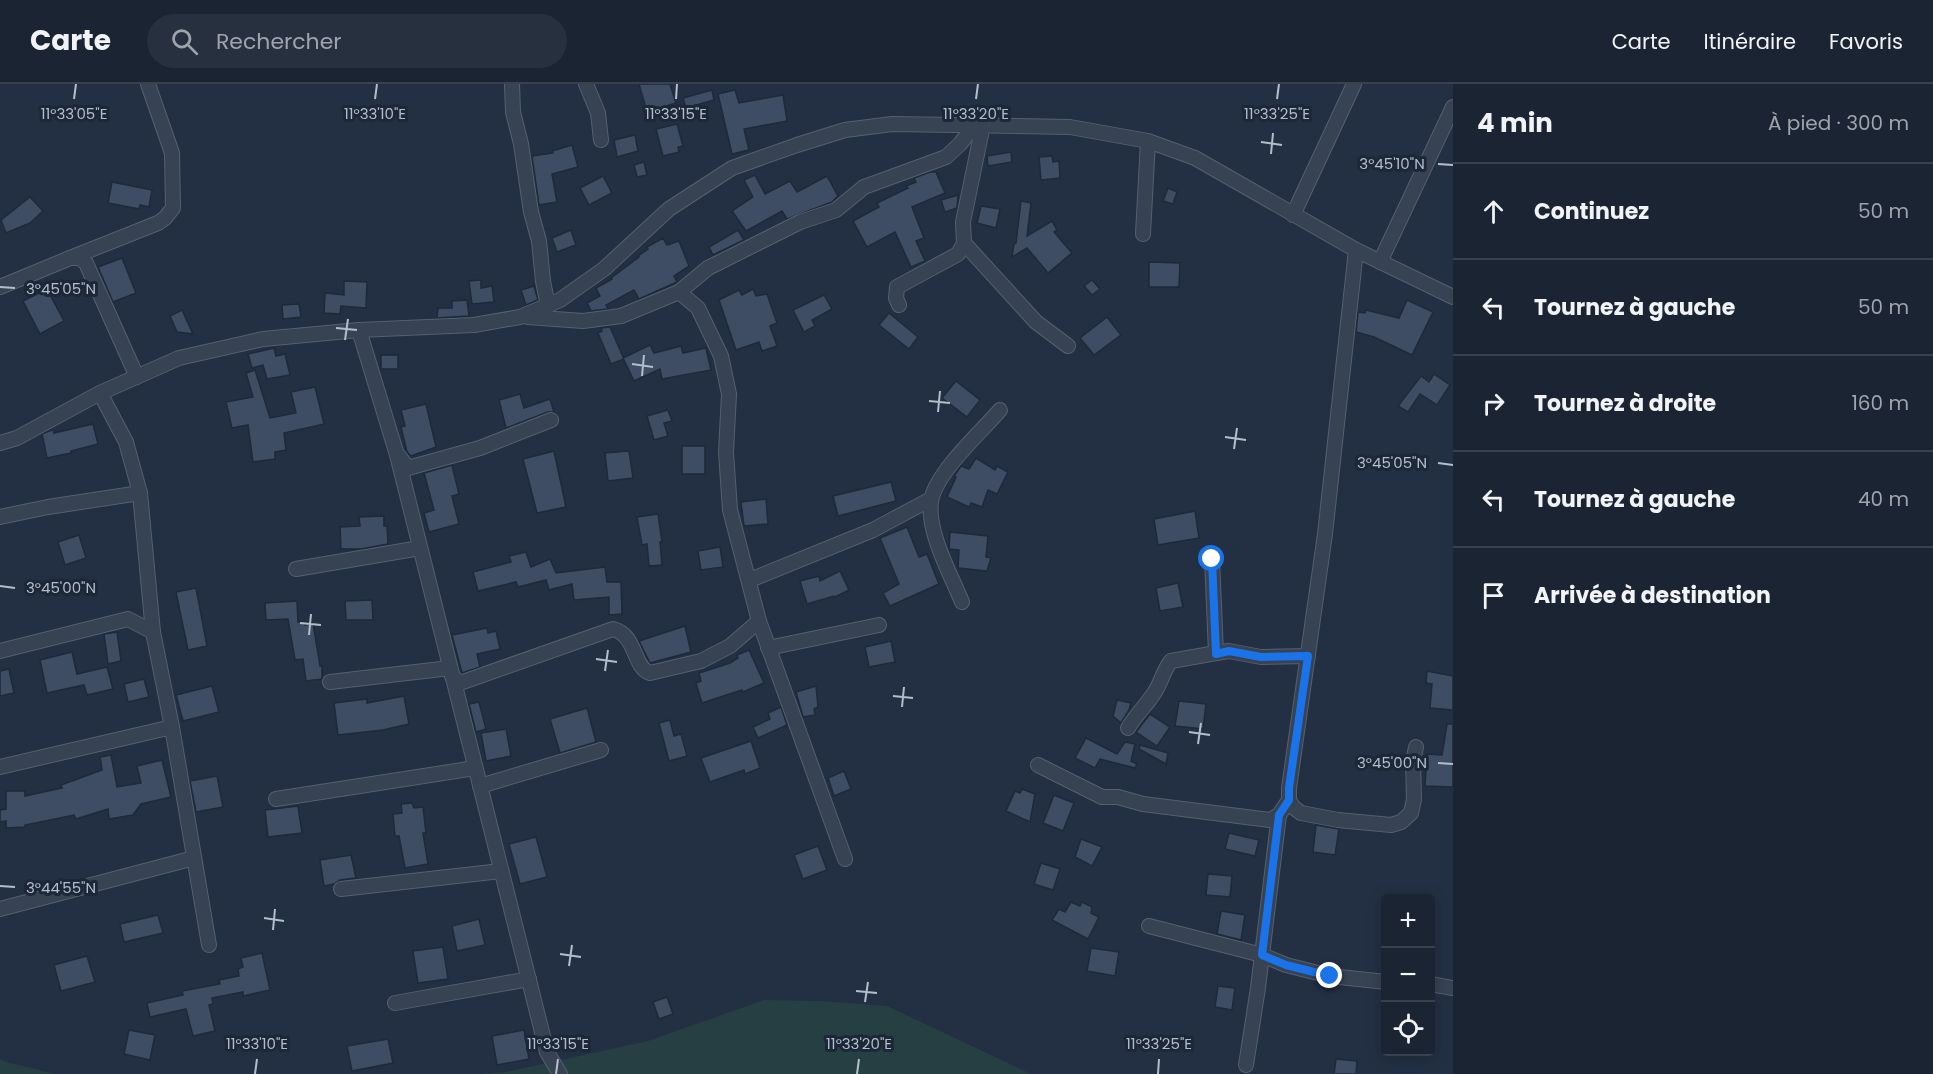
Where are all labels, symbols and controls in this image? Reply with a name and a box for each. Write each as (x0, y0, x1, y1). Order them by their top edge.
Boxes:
search box (147, 14, 567, 68)
text: Carte (30, 21, 111, 60)
icon: search (168, 25, 201, 58)
text: Rechercher (216, 26, 342, 57)
text: Carte (1612, 27, 1671, 56)
text: Itinéraire (1704, 27, 1796, 56)
text: Favoris (1829, 27, 1903, 56)
text: 11°33'05"E (41, 103, 107, 124)
text: 11°33'10"E (344, 103, 406, 124)
text: 11°33'15"E (645, 103, 707, 124)
text: 11°33'20"E (943, 103, 1009, 124)
text: 11°33'25"E (1244, 103, 1310, 124)
text: 4 min (1477, 105, 1553, 141)
text: À pied · 300 m (1768, 109, 1909, 137)
text: 3°45'10"N (1359, 153, 1425, 174)
icon: ahead (1477, 195, 1510, 228)
text: Continuez (1534, 196, 1649, 227)
text: 50 m (1858, 197, 1909, 225)
text: 3°45'05"N (26, 278, 96, 299)
icon: left (1477, 291, 1510, 324)
text: Tournez à gauche (1534, 292, 1735, 323)
text: 50 m (1858, 293, 1909, 321)
icon: right (1477, 387, 1510, 420)
text: Tournez à droite (1534, 388, 1716, 419)
text: 160 m (1851, 389, 1909, 417)
text: 3°45'05"N (1357, 452, 1427, 473)
icon: left (1477, 483, 1510, 516)
text: Tournez à gauche (1534, 484, 1735, 515)
text: 40 m (1858, 485, 1909, 513)
route start (1198, 545, 1224, 571)
text: 3°45'00"N (26, 577, 96, 598)
icon: arrive (1477, 579, 1510, 612)
text: Arrivée à destination (1534, 580, 1771, 611)
text: 3°45'00"N (1357, 752, 1427, 773)
text: 3°44'55"N (26, 877, 96, 898)
map controls (1381, 894, 1435, 1056)
button: + (1381, 894, 1435, 948)
button: − (1381, 948, 1435, 1002)
route end (1316, 962, 1342, 988)
button: locate (1381, 1002, 1435, 1056)
text: 11°33'10"E (226, 1033, 288, 1054)
text: 11°33'15"E (527, 1033, 589, 1054)
text: 11°33'20"E (826, 1033, 892, 1054)
text: 11°33'25"E (1126, 1033, 1192, 1054)

